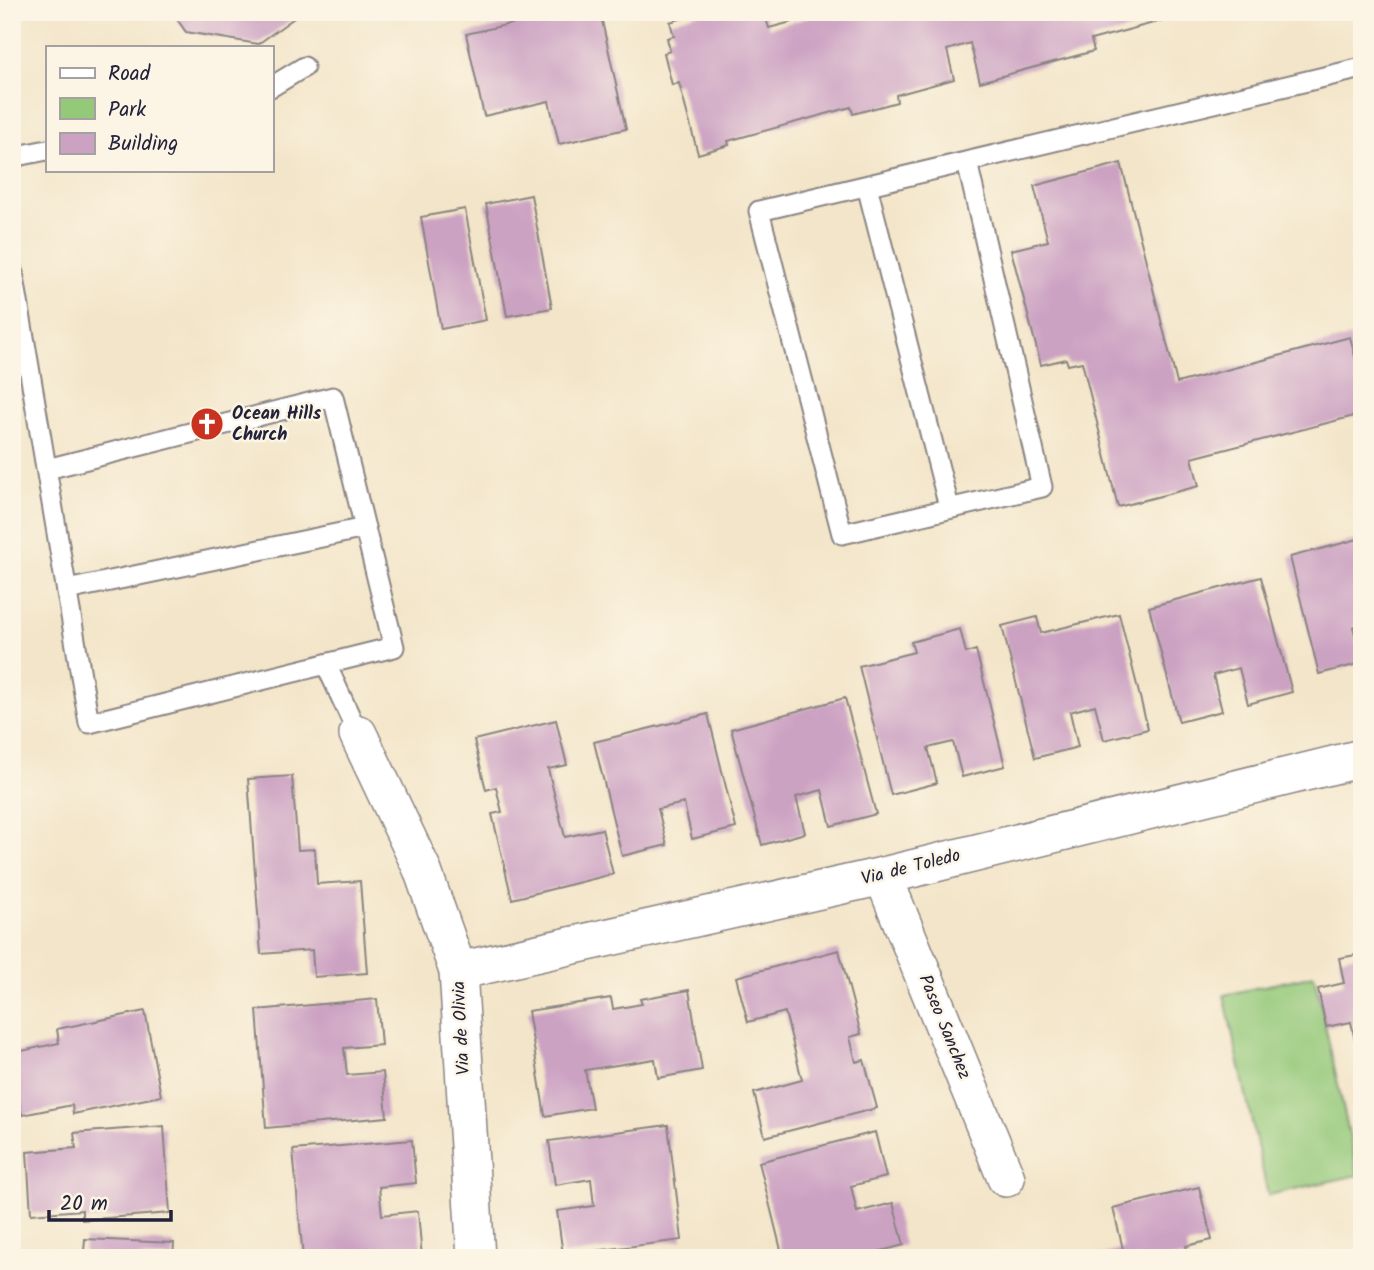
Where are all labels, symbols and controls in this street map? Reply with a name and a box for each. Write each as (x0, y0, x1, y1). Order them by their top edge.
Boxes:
legend (46, 46, 273, 172)
text: Road (108, 58, 151, 91)
text: Park (108, 94, 146, 127)
text: Building (108, 128, 178, 161)
place label: Ocean Hills Church (232, 400, 322, 450)
church icon: Ocean Hills Church (188, 405, 226, 443)
street label: Via de Toledo (858, 842, 964, 894)
street label: Paseo Sanchez (910, 970, 978, 1084)
street label: Via de Olivia (445, 980, 479, 1076)
scale bar (49, 1179, 172, 1223)
text: 20 m (60, 1188, 108, 1221)

